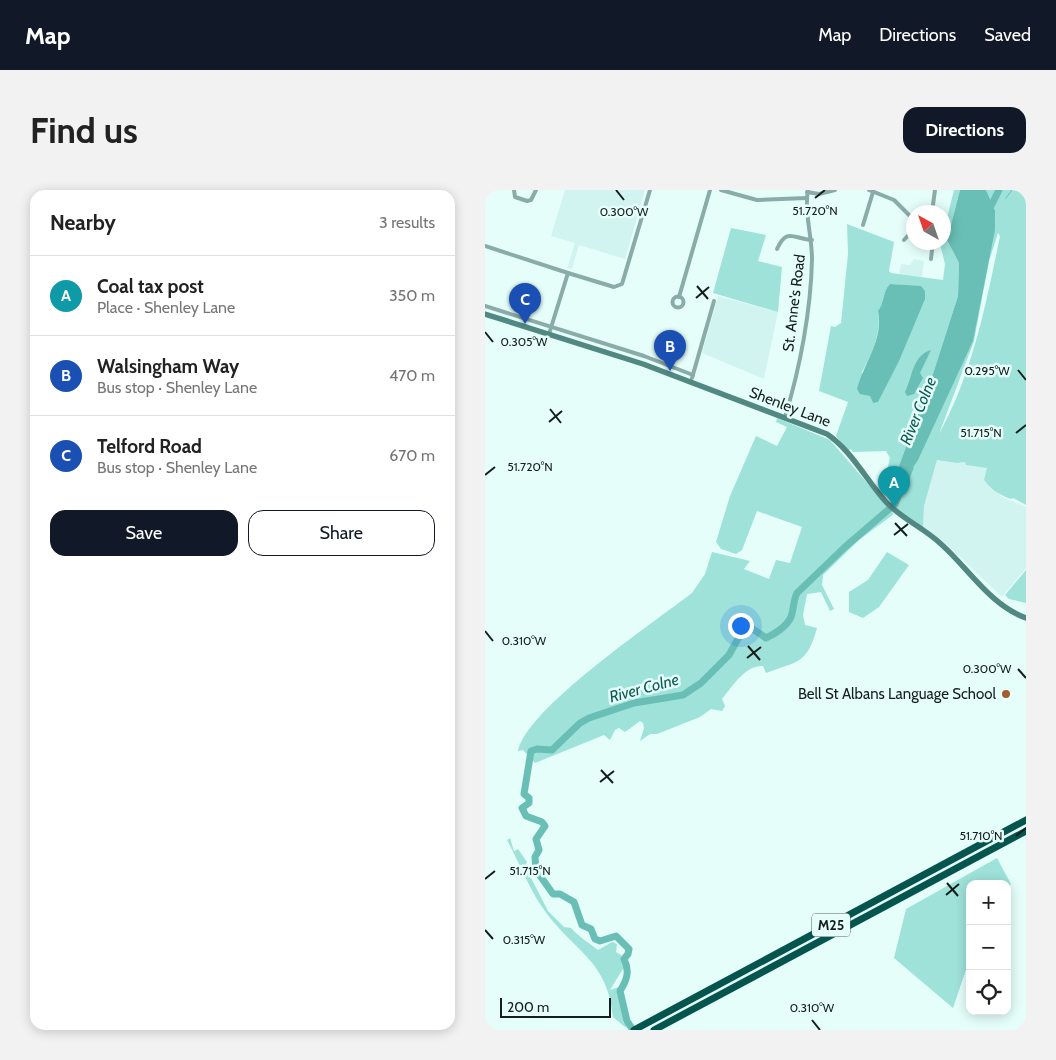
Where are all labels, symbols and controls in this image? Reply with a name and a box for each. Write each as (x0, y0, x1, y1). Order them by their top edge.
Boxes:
text: Map (25, 21, 71, 50)
text: Map (818, 24, 851, 46)
text: Directions (879, 24, 956, 46)
text: Saved (984, 24, 1031, 46)
button: Directions (903, 107, 1026, 153)
text: Find us (30, 109, 138, 152)
text: 51.720°N (792, 203, 838, 218)
text: 0.300°W (600, 204, 649, 219)
north arrow (906, 205, 951, 250)
text: Nearby (50, 210, 116, 235)
text: 3 results (379, 213, 435, 232)
street label: St. Anne's Road (779, 253, 809, 353)
text: Coal tax post (97, 275, 204, 298)
pin: C (509, 283, 541, 324)
text: A (61, 286, 71, 305)
text: 350 m (389, 286, 435, 305)
text: Place · Shenley Lane (97, 298, 235, 317)
pin: B (654, 330, 686, 371)
text: 0.305°W (501, 334, 548, 349)
text: Walsingham Way (97, 355, 239, 378)
text: 0.295°W (964, 363, 1010, 378)
text: B (61, 366, 71, 385)
text: 470 m (389, 366, 435, 385)
water label: River Colne (896, 374, 940, 448)
text: Bus stop · Shenley Lane (97, 378, 257, 397)
street label: Shenley Lane (747, 383, 834, 431)
text: 51.715°N (960, 425, 1002, 440)
text: Telford Road (97, 435, 202, 458)
text: C (61, 446, 71, 465)
text: 670 m (389, 446, 435, 465)
text: Bus stop · Shenley Lane (97, 458, 257, 477)
text: 51.720°N (507, 459, 553, 474)
pin: A (878, 466, 910, 507)
button: Save (50, 510, 238, 556)
button: Share (248, 510, 435, 556)
your location (728, 613, 754, 639)
text: 0.310°W (502, 633, 547, 648)
text: 0.300°W (963, 661, 1012, 676)
water label: River Colne (607, 670, 681, 706)
place label: Bell St Albans Language School (798, 685, 996, 703)
marker: Bell St Albans Language School (1000, 688, 1012, 700)
text: 51.710°N (959, 828, 1003, 843)
text: 51.715°N (509, 863, 551, 878)
map controls (966, 880, 1011, 1015)
button: + (966, 880, 1011, 925)
road number: M25 (812, 914, 850, 936)
button: − (966, 925, 1011, 970)
text: 0.315°W (503, 932, 546, 947)
button: locate (966, 970, 1011, 1015)
scale bar (500, 995, 611, 1018)
text: 200 m (507, 998, 549, 1016)
text: 0.310°W (790, 1000, 835, 1015)

